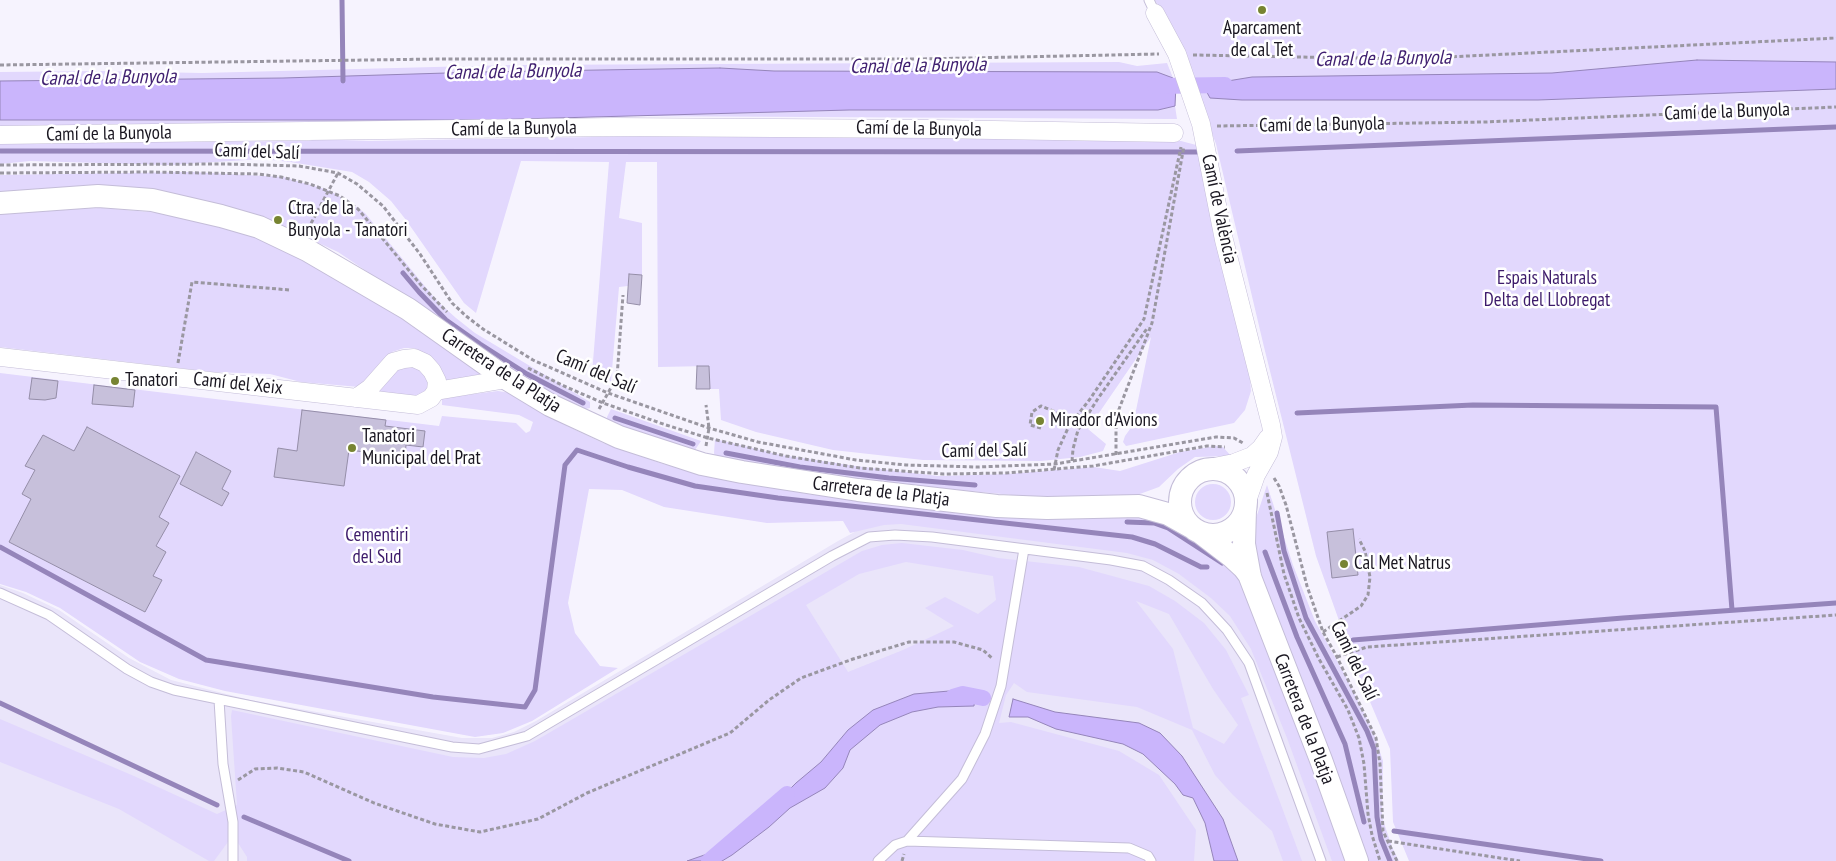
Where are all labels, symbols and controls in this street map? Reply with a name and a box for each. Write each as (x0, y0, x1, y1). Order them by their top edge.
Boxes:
marker: Aparcament de cal Tet (1256, 4, 1268, 16)
place label: Aparcament de cal Tet (1223, 18, 1301, 62)
water label: Canal de la Bunyola (1315, 46, 1451, 72)
water label: Canal de la Bunyola (850, 53, 986, 79)
water label: Canal de la Bunyola (445, 59, 581, 85)
water label: Canal de la Bunyola (40, 65, 176, 91)
street label: Camí de la Bunyola (1664, 98, 1790, 126)
street label: Camí de la Bunyola (1259, 113, 1385, 137)
street label: Camí de la Bunyola (451, 117, 577, 141)
street label: Camí de la Bunyola (856, 117, 982, 141)
street label: Camí de la Bunyola (46, 122, 172, 146)
street label: Camí del Salí (214, 139, 300, 165)
street label: Camí de València (1196, 152, 1242, 266)
place label: Ctra. de la Bunyola - Tanatori (288, 198, 408, 242)
marker: Ctra. de la Bunyola - Tanatori (272, 214, 284, 226)
park label: Espais Naturals Delta del Llobregat (1484, 268, 1610, 312)
street label: Carretera de la Platja (437, 324, 565, 418)
street label: Camí del Salí (552, 345, 640, 399)
street label: Camí del Xeix (192, 368, 284, 400)
place label: Tanatori (125, 370, 178, 392)
marker: Tanatori (109, 375, 121, 387)
place label: Mirador d'Avions (1050, 410, 1157, 432)
marker: Mirador d'Avions (1034, 415, 1046, 427)
place label: Tanatori Municipal del Prat (362, 426, 481, 470)
street label: Camí del Salí (941, 439, 1027, 463)
marker: Tanatori Municipal del Prat (346, 442, 358, 454)
street label: Carretera de la Platja (811, 472, 951, 512)
park label: Cementiri del Sud (345, 525, 409, 569)
place label: Cal Met Natrus (1354, 553, 1451, 575)
marker: Cal Met Natrus (1338, 558, 1350, 570)
street label: Camí del Salí (1325, 618, 1383, 704)
street label: Carretera de la Platja (1269, 651, 1339, 787)

